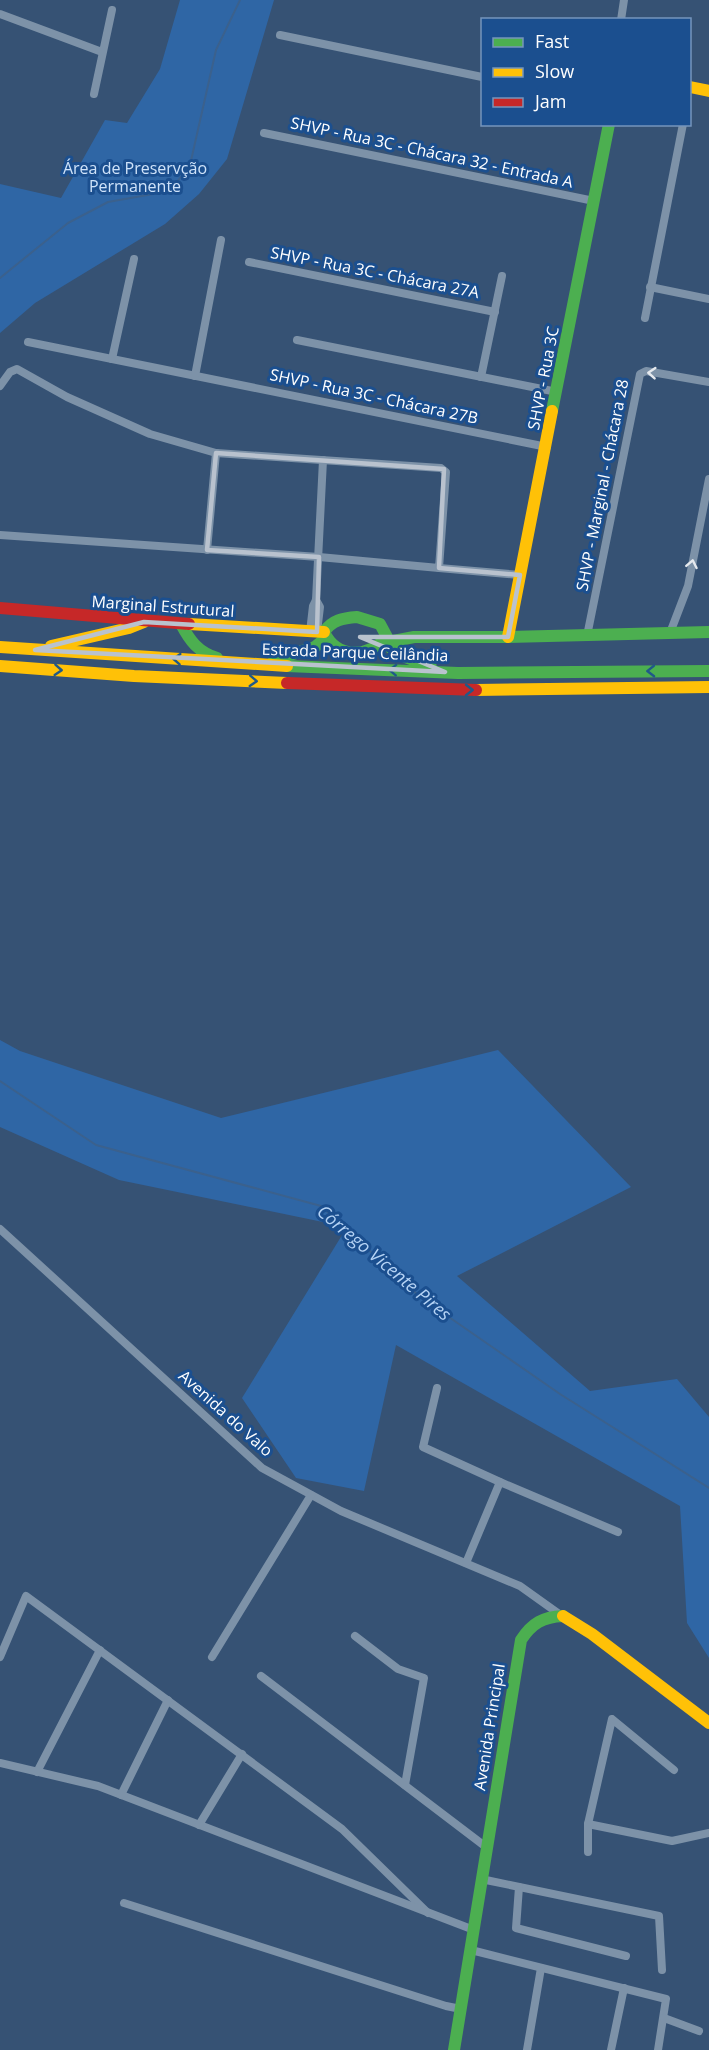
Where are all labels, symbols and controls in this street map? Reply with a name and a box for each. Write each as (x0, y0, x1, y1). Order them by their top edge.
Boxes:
legend (481, 18, 691, 126)
text: Fast (535, 29, 569, 53)
text: Slow (535, 59, 574, 83)
text: Jam (533, 89, 567, 113)
street label: SHVP - Rua 3C - Chácara 32 - Entrada A (289, 111, 576, 193)
park label: Área de Preservção Permanente (63, 157, 207, 197)
street label: SHVP - Rua 3C - Chácara 27A (269, 241, 482, 303)
street label: SHVP - Rua 3C (522, 324, 564, 432)
street label: SHVP - Rua 3C - Chácara 27B (268, 363, 480, 429)
one-way arrow (647, 367, 656, 380)
street label: SHVP - Marginal - Chácara 28 (571, 377, 633, 593)
one-way arrow (685, 559, 698, 569)
street label: Marginal Estrutural (91, 590, 235, 622)
street label: Estrada Parque Ceilândia (261, 638, 449, 666)
one-way arrow (172, 653, 181, 666)
one-way arrow (388, 663, 397, 676)
one-way arrow (54, 664, 63, 677)
one-way arrow (646, 665, 655, 678)
one-way arrow (249, 675, 258, 688)
one-way arrow (464, 684, 473, 696)
water label: Córrego Vicente Pires (313, 1199, 457, 1326)
street label: Avenida do Valo (174, 1365, 278, 1461)
street label: Avenida Principal (468, 1662, 510, 1792)

